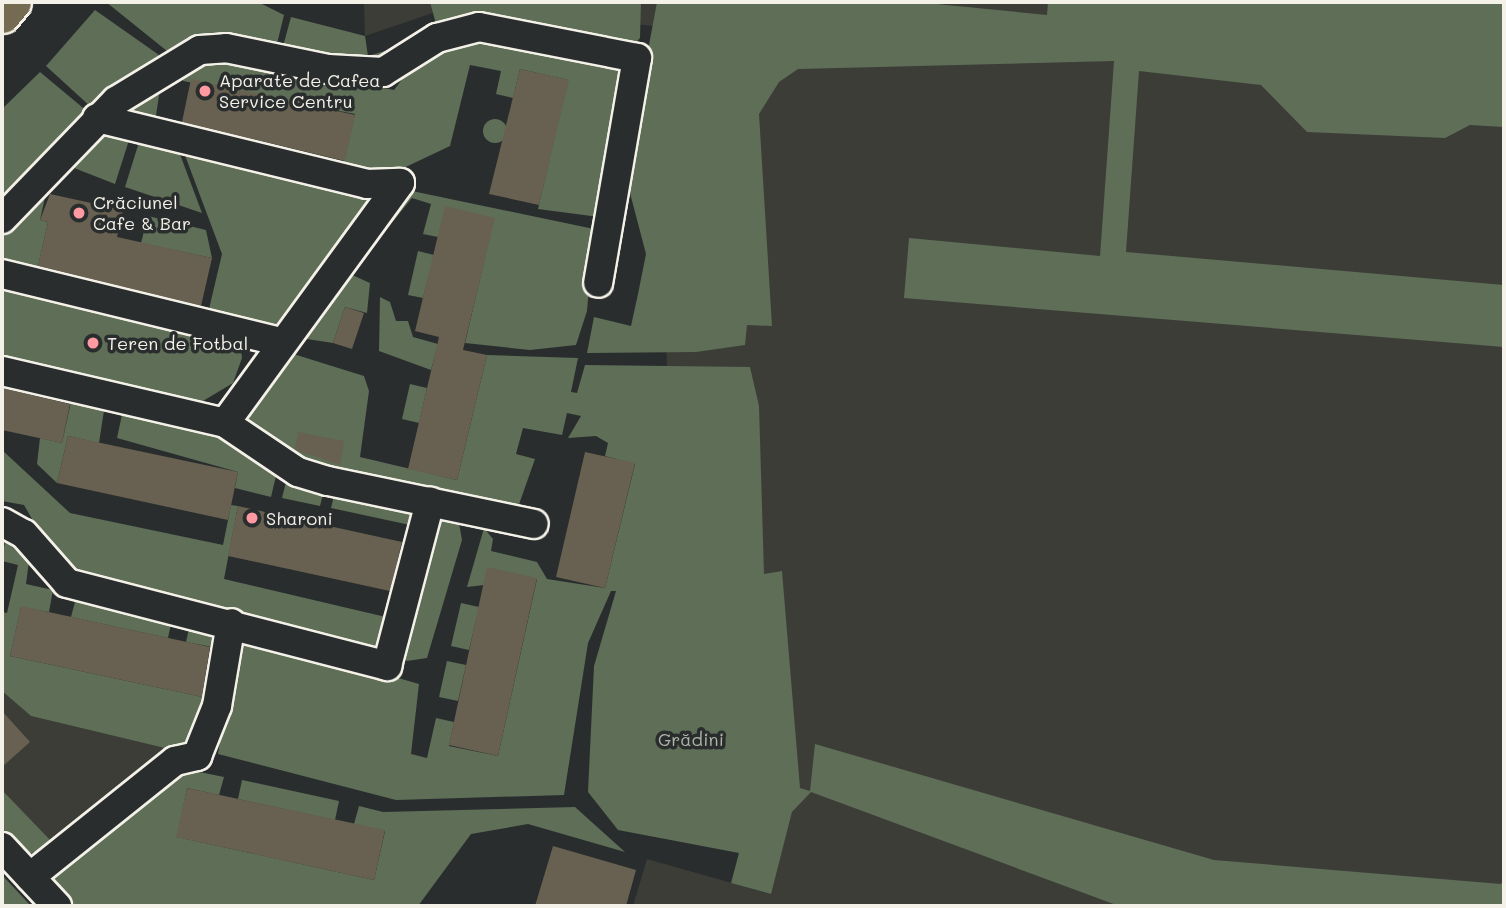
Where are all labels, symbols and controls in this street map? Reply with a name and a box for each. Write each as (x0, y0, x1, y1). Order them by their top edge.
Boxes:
place label: Aparate de Cafea Service Centru (219, 70, 381, 112)
marker: Aparate de Cafea Service Centru (197, 83, 213, 99)
place label: Crăciunel Cafe & Bar (93, 192, 191, 234)
marker: Crăciunel Cafe & Bar (71, 205, 87, 221)
place label: Teren de Fotbal (107, 332, 248, 354)
marker: Teren de Fotbal (85, 335, 101, 351)
place label: Sharoni (266, 507, 333, 529)
marker: Sharoni (244, 510, 260, 526)
park label: Grădini (658, 728, 724, 750)

